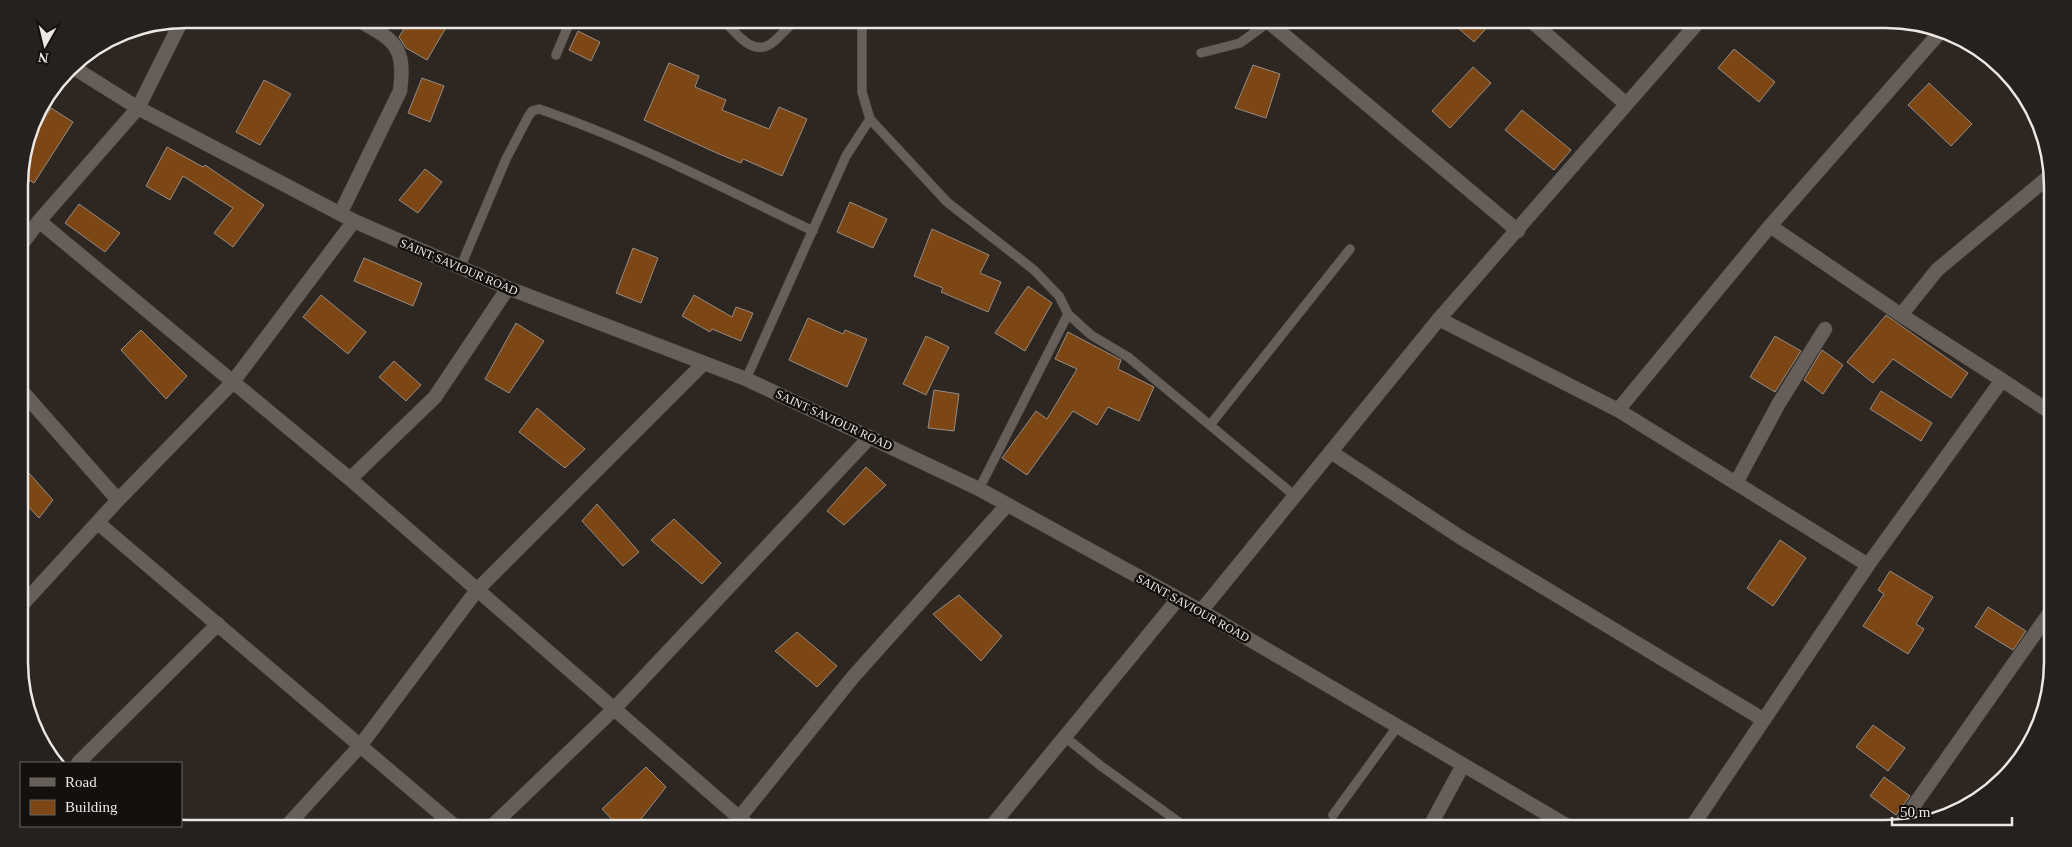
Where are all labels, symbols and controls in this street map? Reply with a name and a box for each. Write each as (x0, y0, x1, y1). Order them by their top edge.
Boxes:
north arrow (20, 20, 70, 70)
text: N (37, 49, 49, 66)
street label: SAINT SAVIOUR ROAD (398, 236, 520, 298)
street label: SAINT SAVIOUR ROAD (774, 387, 895, 453)
street label: SAINT SAVIOUR ROAD (1134, 571, 1252, 645)
legend (20, 762, 182, 827)
text: Road (65, 774, 97, 790)
scale bar (1892, 794, 2012, 826)
text: Building (65, 799, 118, 815)
text: 50 m (1900, 804, 1931, 820)

